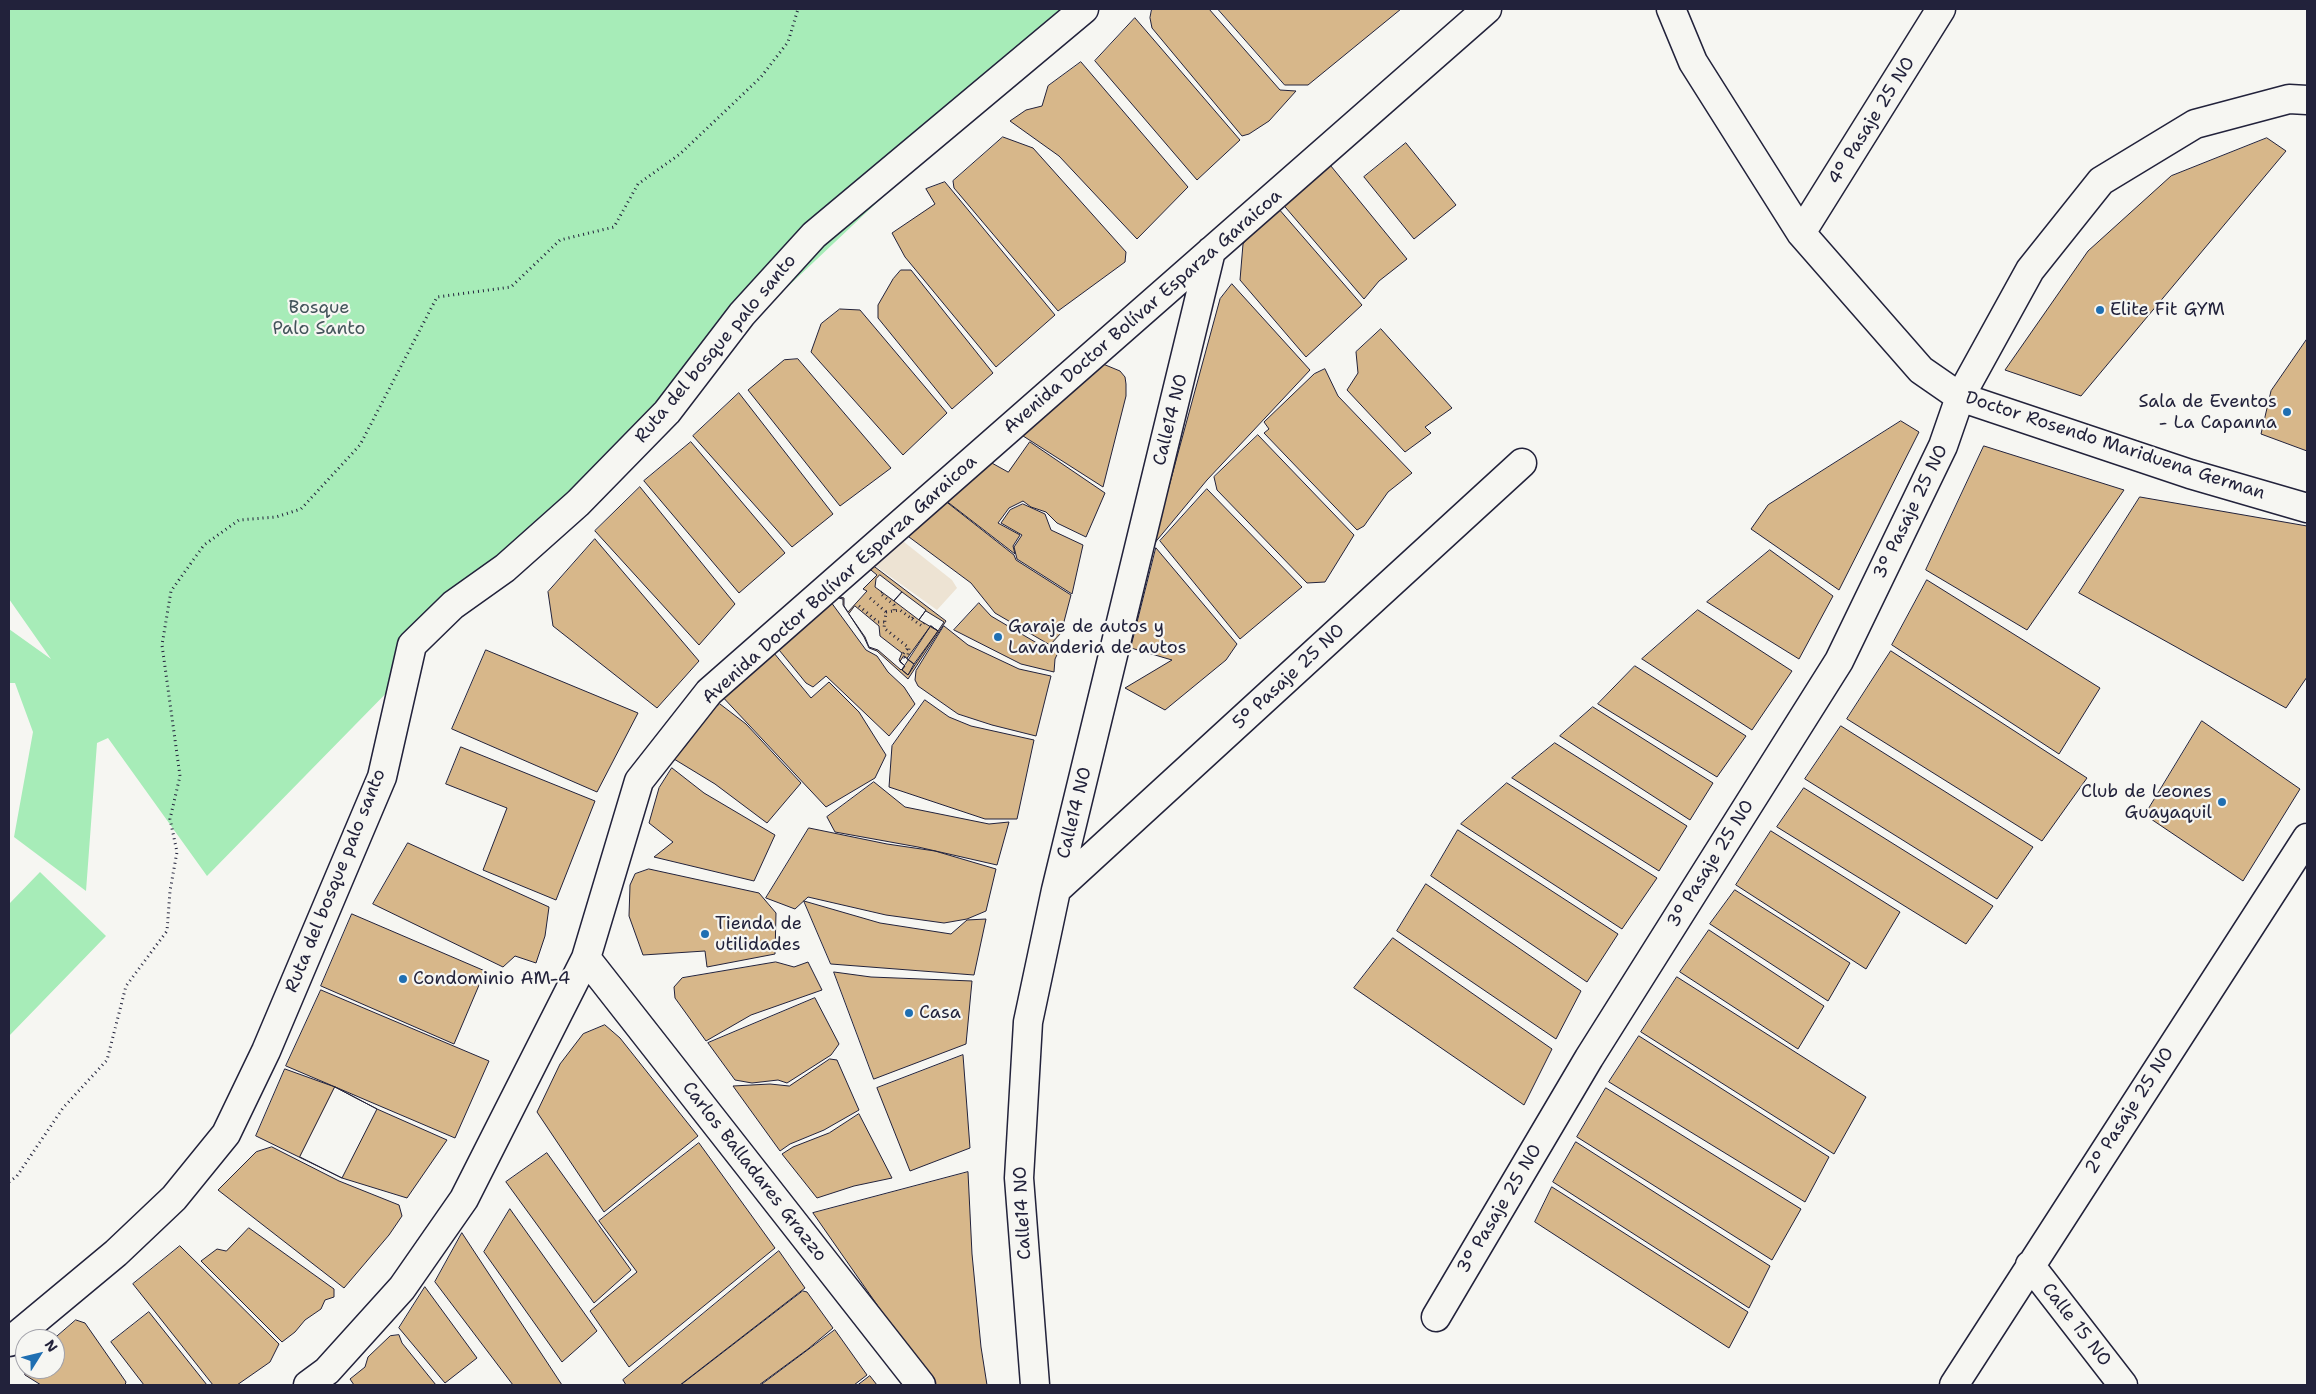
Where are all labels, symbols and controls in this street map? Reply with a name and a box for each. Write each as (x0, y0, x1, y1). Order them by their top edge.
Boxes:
street label: 4° Pasaje 25 NO (1824, 53, 1920, 189)
street label: Avenida Doctor Bolívar Esparza Garaicoa (999, 185, 1287, 439)
street label: Ruta del bosque palo santo (631, 250, 801, 448)
park label: Bosque Palo Santo (273, 297, 365, 340)
place label: Elite Fit GYM (2110, 299, 2225, 321)
marker: Elite Fit GYM (2094, 304, 2106, 316)
street label: Calle14 NO (1149, 372, 1193, 468)
street label: Doctor Rosendo Mariduena German (1962, 387, 2268, 505)
place label: Sala de Eventos - La Capanna (2138, 391, 2277, 434)
marker: Sala de Eventos - La Capanna (2281, 406, 2293, 418)
street label: 3° Pasaje 25 NO (1869, 441, 1953, 583)
street label: Avenida Doctor Bolívar Esparza Garaicoa (698, 451, 982, 709)
place label: Garaje de autos y Lavanderia de autos (1008, 616, 1186, 659)
street label: 5° Pasaje 25 NO (1229, 620, 1349, 734)
marker: Garaje de autos y Lavanderia de autos (992, 631, 1004, 643)
street label: Calle14 NO (1053, 765, 1097, 861)
street label: Ruta del bosque palo santo (281, 766, 391, 996)
place label: Club de Leones Guayaquil (2081, 781, 2212, 824)
street label: 3° Pasaje 25 NO (1663, 796, 1759, 932)
marker: Club de Leones Guayaquil (2216, 796, 2228, 808)
place label: Tienda de utilidades (715, 913, 802, 956)
marker: Tienda de utilidades (699, 928, 711, 940)
place label: Condominio AM-4 (413, 968, 570, 990)
marker: Condominio AM-4 (397, 973, 409, 985)
place label: Casa (919, 1002, 961, 1024)
marker: Casa (903, 1007, 915, 1019)
street label: 2° Pasaje 25 NO (2081, 1044, 2179, 1178)
street label: Carlos Balladares Grazzo (677, 1078, 831, 1266)
street label: 3° Pasaje 25 NO (1453, 1141, 1547, 1277)
street label: Calle14 NO (1010, 1166, 1036, 1260)
street label: Calle 15 NO (2037, 1279, 2115, 1371)
north arrow (15, 1329, 65, 1379)
text: N (41, 1336, 62, 1356)

